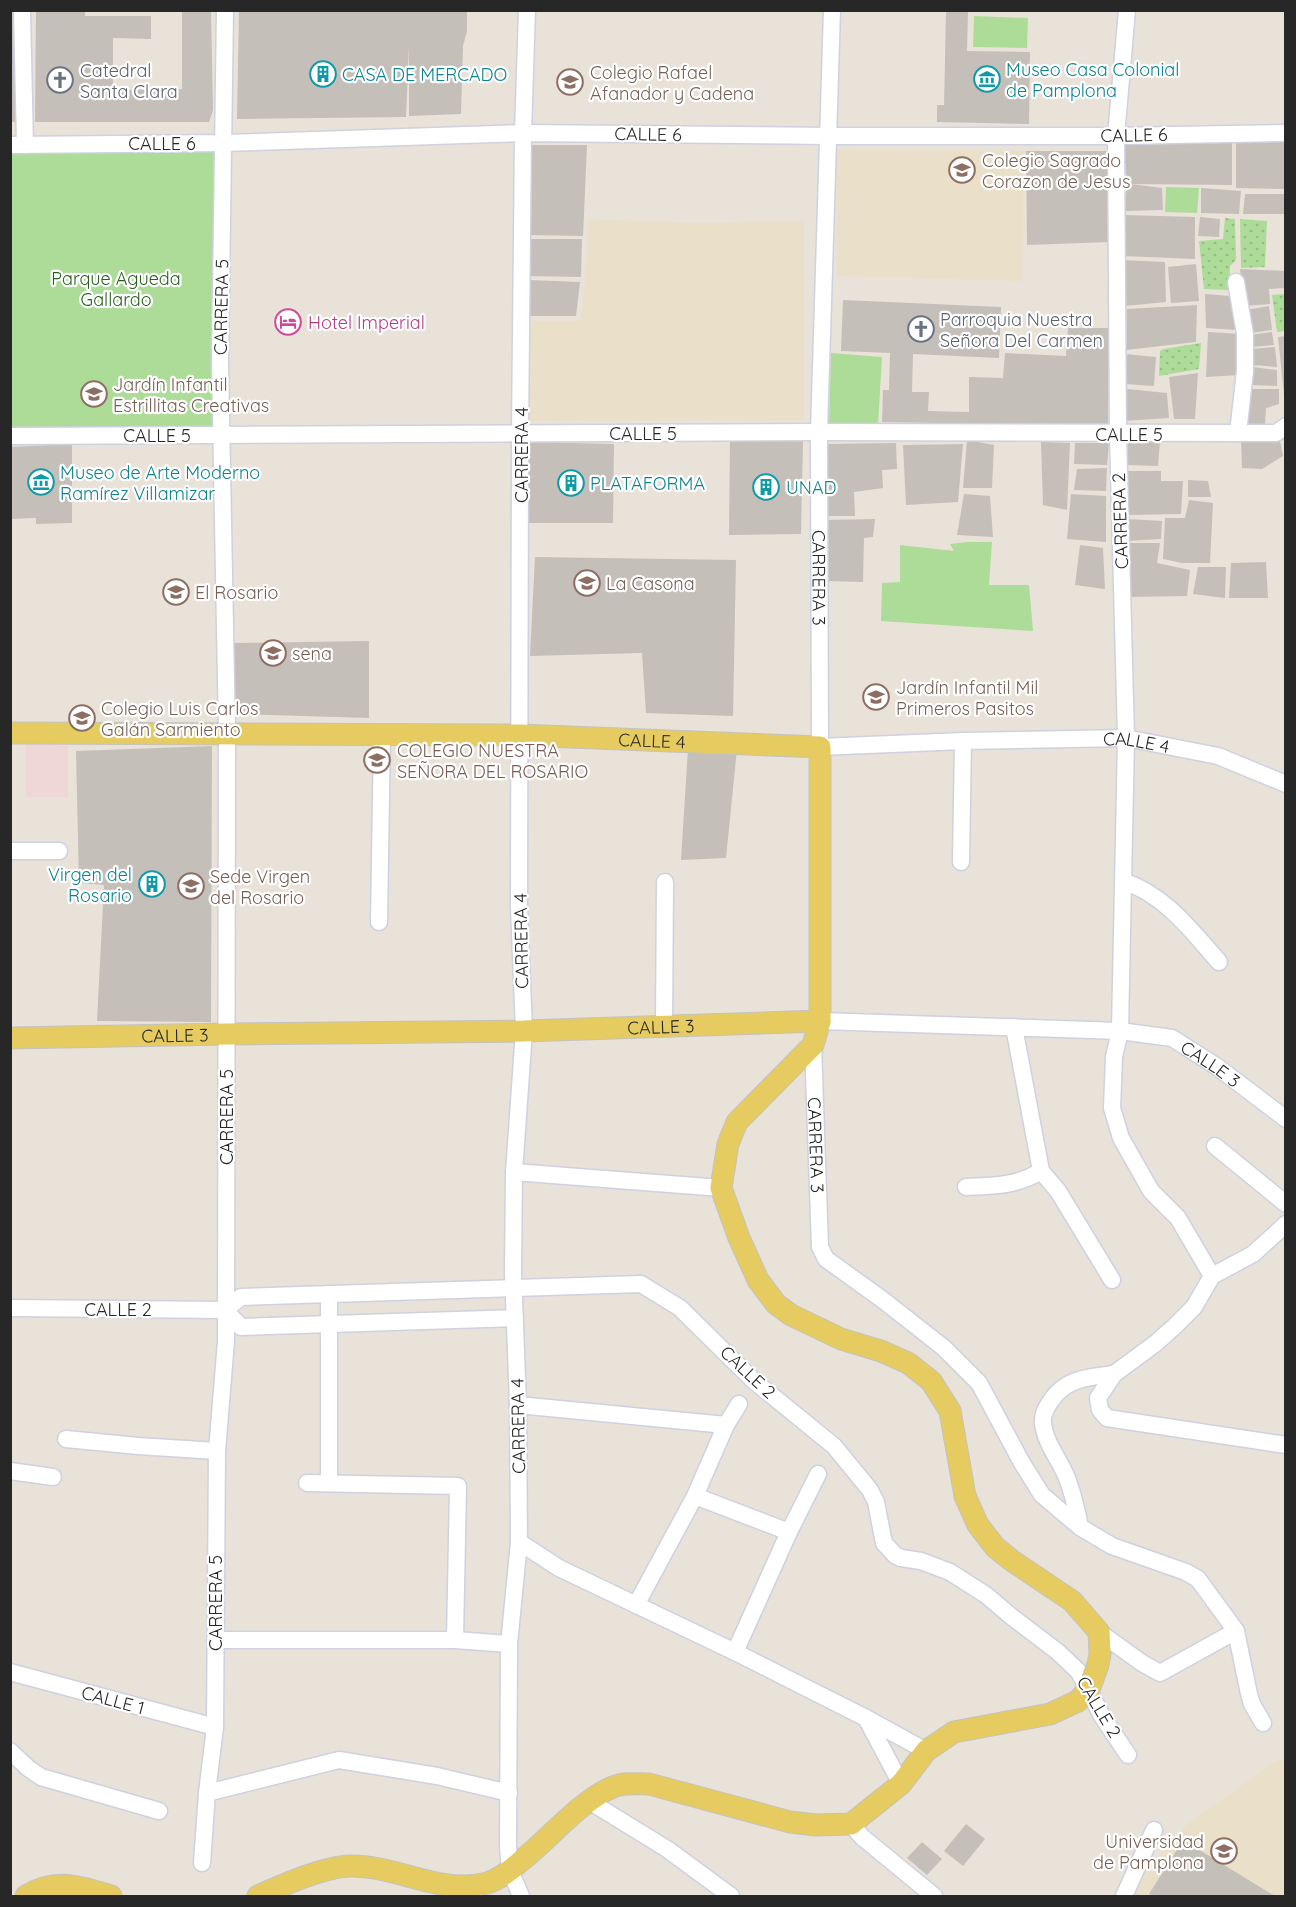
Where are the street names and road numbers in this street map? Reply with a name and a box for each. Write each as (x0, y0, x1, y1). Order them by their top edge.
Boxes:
street label: CALLE 6 (614, 122, 682, 146)
street label: CALLE 6 (1100, 123, 1168, 147)
street label: CALLE 6 (128, 132, 196, 155)
street label: CARRERA 5 (209, 259, 233, 355)
street label: CARRERA 4 (510, 407, 533, 503)
street label: CALLE 5 (609, 422, 677, 445)
street label: CALLE 5 (1095, 423, 1163, 446)
street label: CALLE 5 (123, 424, 191, 447)
street label: CARRERA 2 (1107, 472, 1133, 570)
street label: CARRERA 3 (808, 530, 831, 626)
street label: CALLE 4 (1103, 726, 1172, 758)
street label: CALLE 4 (618, 727, 686, 753)
street label: CARRERA 4 (509, 893, 533, 989)
street label: CALLE 3 (627, 1014, 695, 1039)
street label: CALLE 3 (141, 1023, 209, 1047)
street label: CALLE 3 (1177, 1035, 1245, 1092)
street label: CARRERA 5 (215, 1069, 238, 1165)
street label: CARRERA 3 (803, 1097, 830, 1193)
street label: CALLE 2 (84, 1298, 152, 1321)
street label: CALLE 2 (715, 1341, 781, 1403)
street label: CARRERA 4 (506, 1378, 530, 1474)
street label: CARRERA 5 (204, 1555, 227, 1651)
street label: CALLE 2 (1072, 1672, 1126, 1742)
street label: CALLE 1 (79, 1681, 147, 1719)

